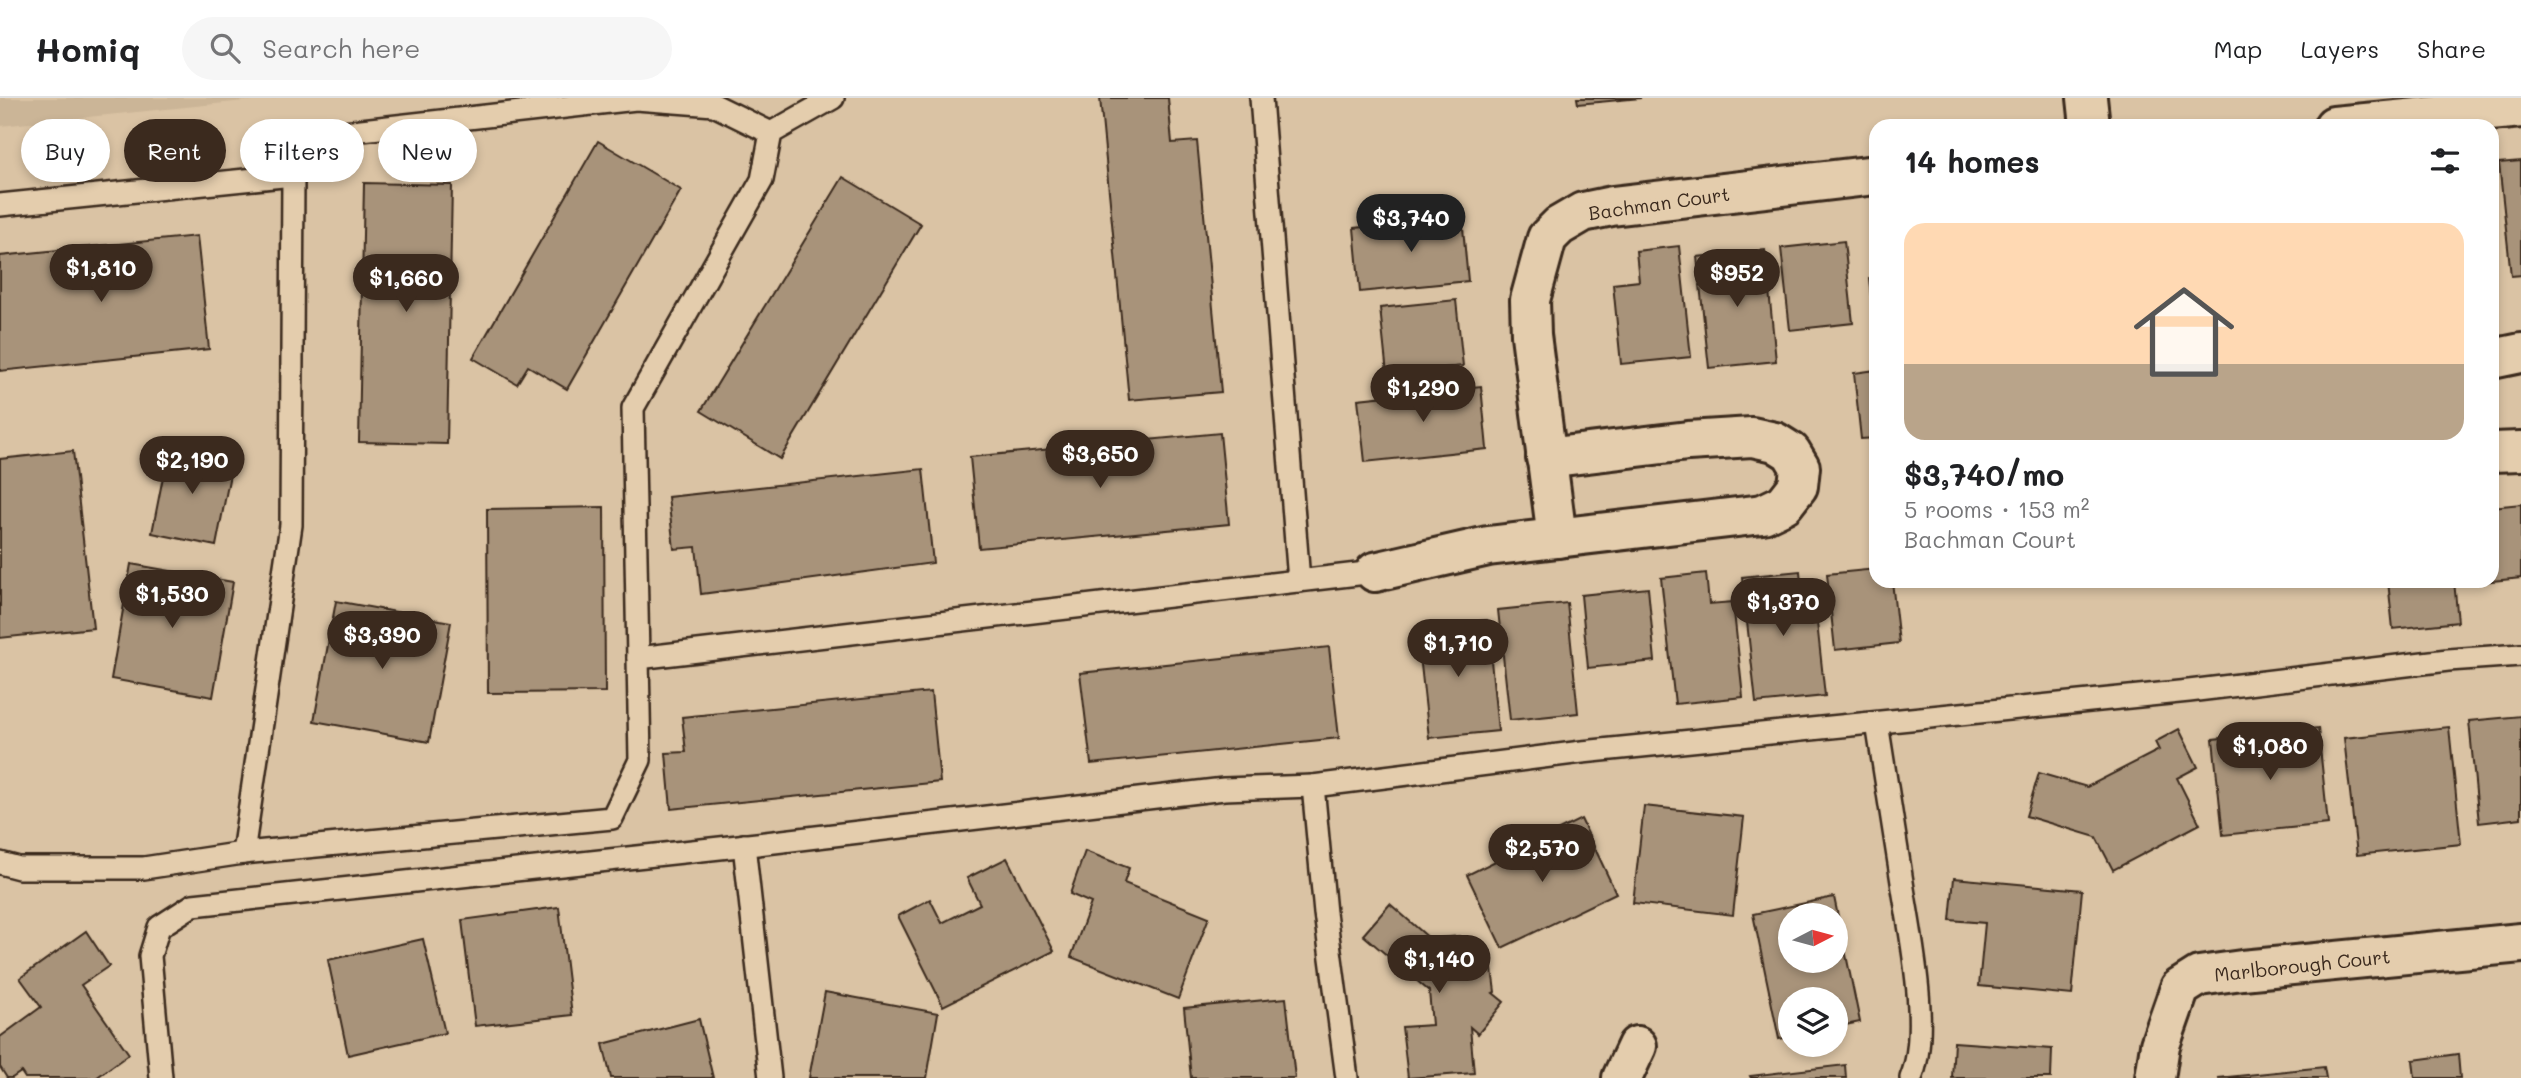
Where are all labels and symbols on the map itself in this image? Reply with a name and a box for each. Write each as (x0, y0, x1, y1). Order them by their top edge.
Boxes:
street label: Bachman Court (1587, 181, 1731, 225)
pin: $3,740 (1354, 194, 1468, 254)
pin: $1,810 (44, 244, 158, 304)
pin: $952 (1696, 250, 1778, 309)
pin: $1,660 (349, 254, 463, 314)
pin: $1,290 (1366, 364, 1480, 424)
pin: $3,650 (1043, 430, 1157, 490)
pin: $2,190 (135, 436, 249, 496)
pin: $1,530 (115, 570, 229, 630)
pin: $1,370 (1726, 578, 1840, 638)
pin: $3,390 (325, 612, 439, 671)
pin: $1,710 (1401, 620, 1515, 679)
pin: $1,080 (2213, 722, 2327, 782)
pin: $2,570 (1485, 824, 1599, 884)
north arrow (1778, 903, 1848, 973)
pin: $1,140 (1382, 936, 1496, 995)
street label: Marlborough Court (2213, 943, 2391, 987)

